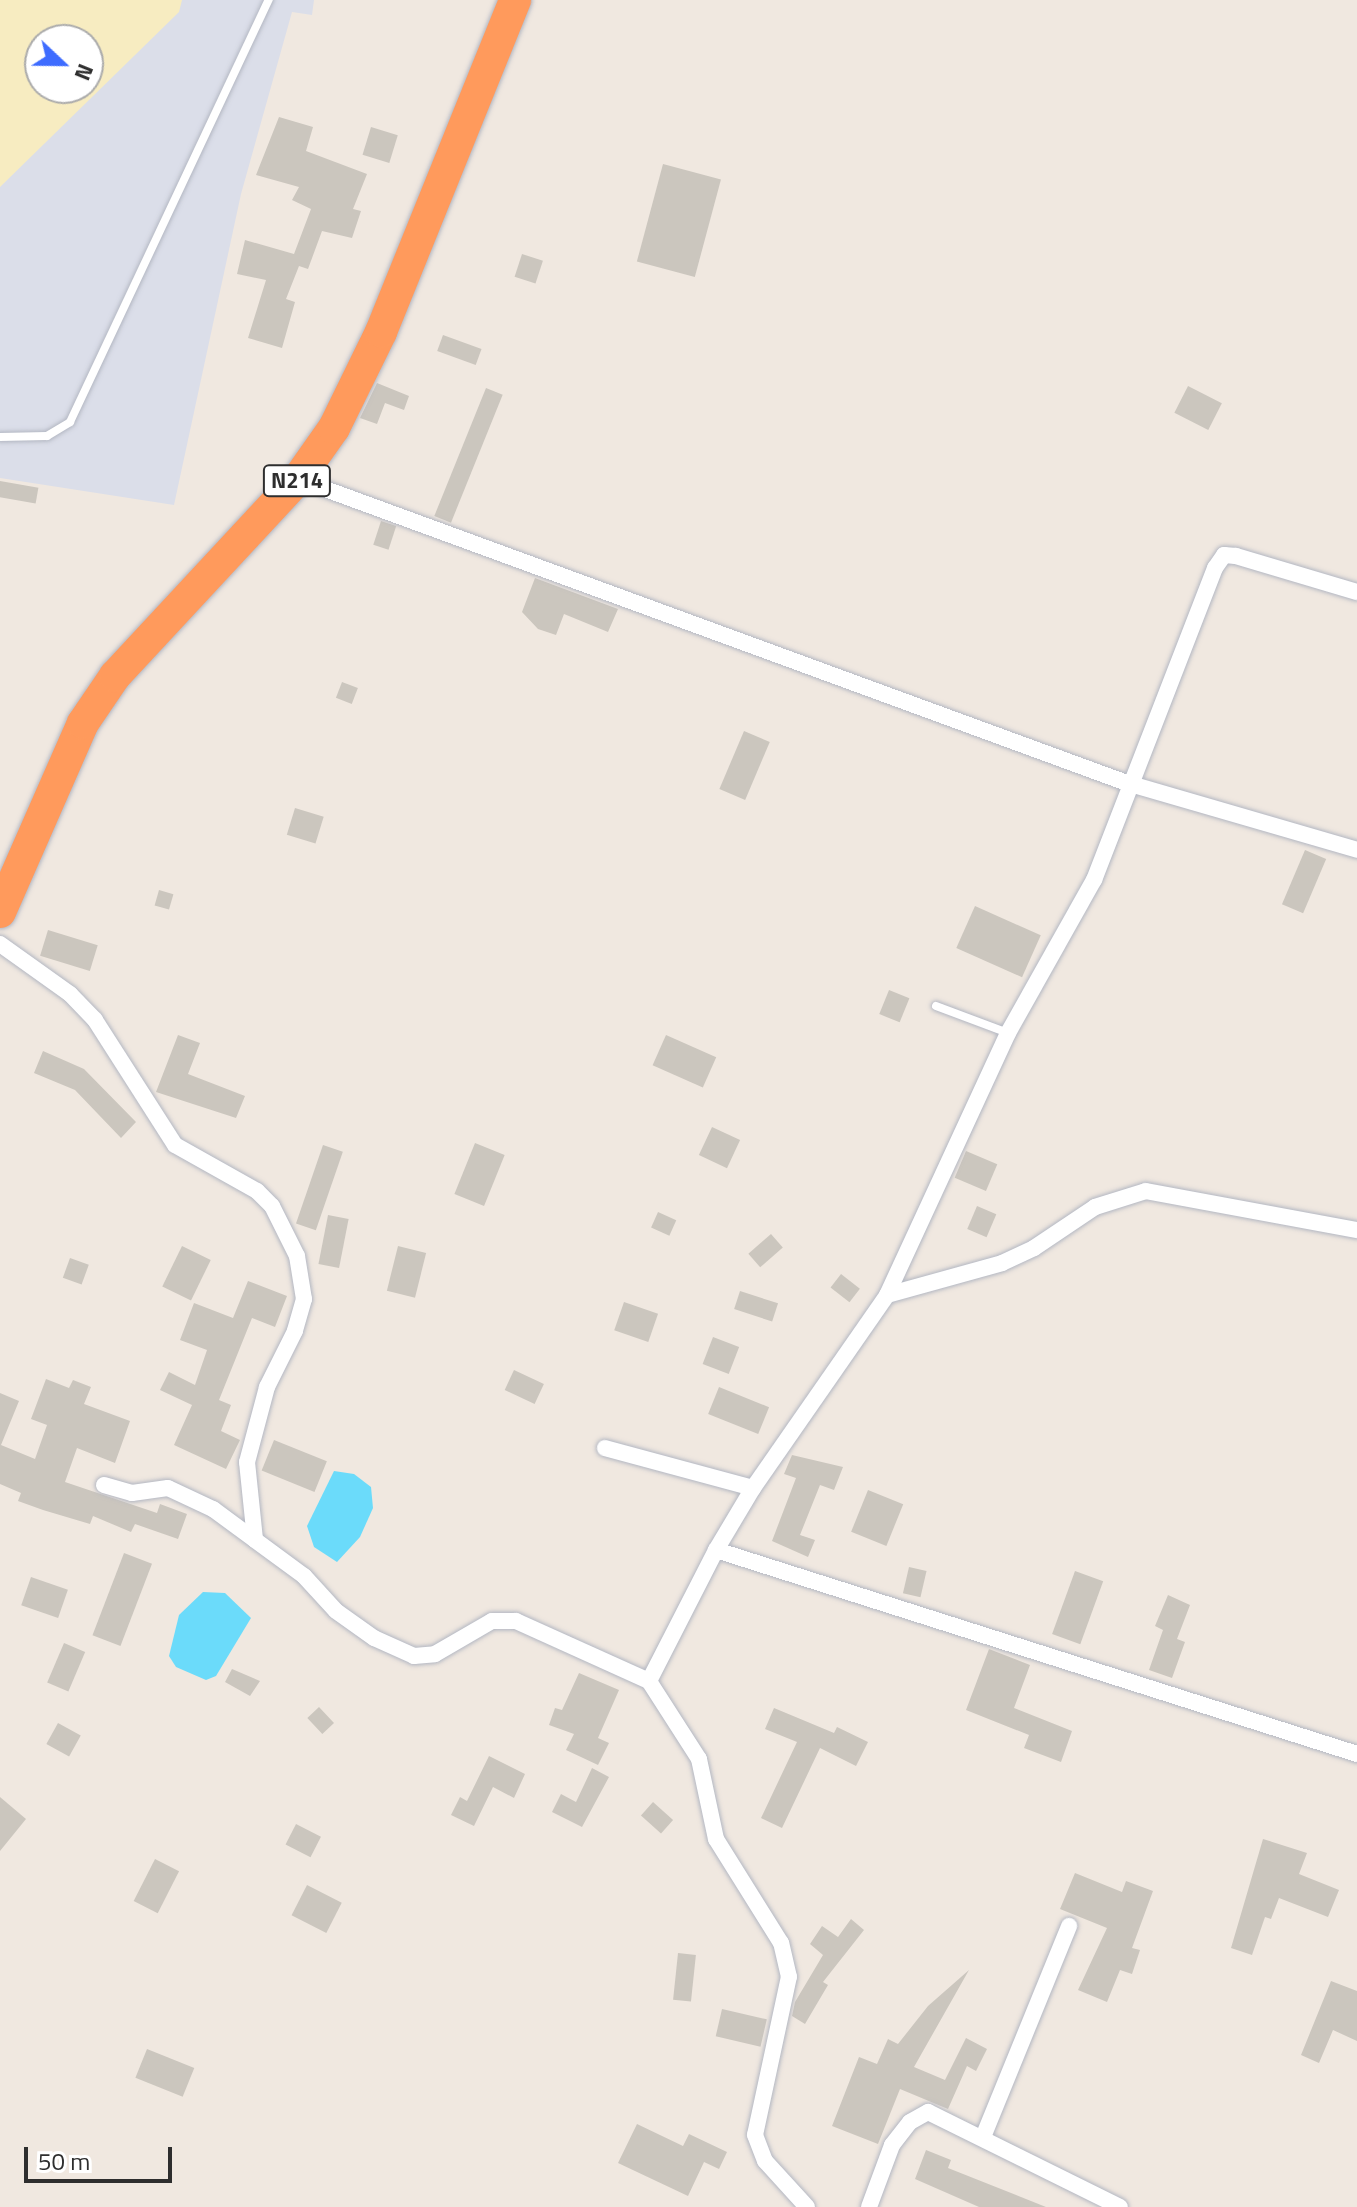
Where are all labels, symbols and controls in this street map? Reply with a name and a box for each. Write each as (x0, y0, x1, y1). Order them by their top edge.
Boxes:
north arrow (24, 24, 104, 104)
text: N (66, 59, 103, 86)
road number: N214 (261, 463, 333, 499)
scale bar (28, 2131, 176, 2181)
text: 50 m (38, 2143, 90, 2179)

